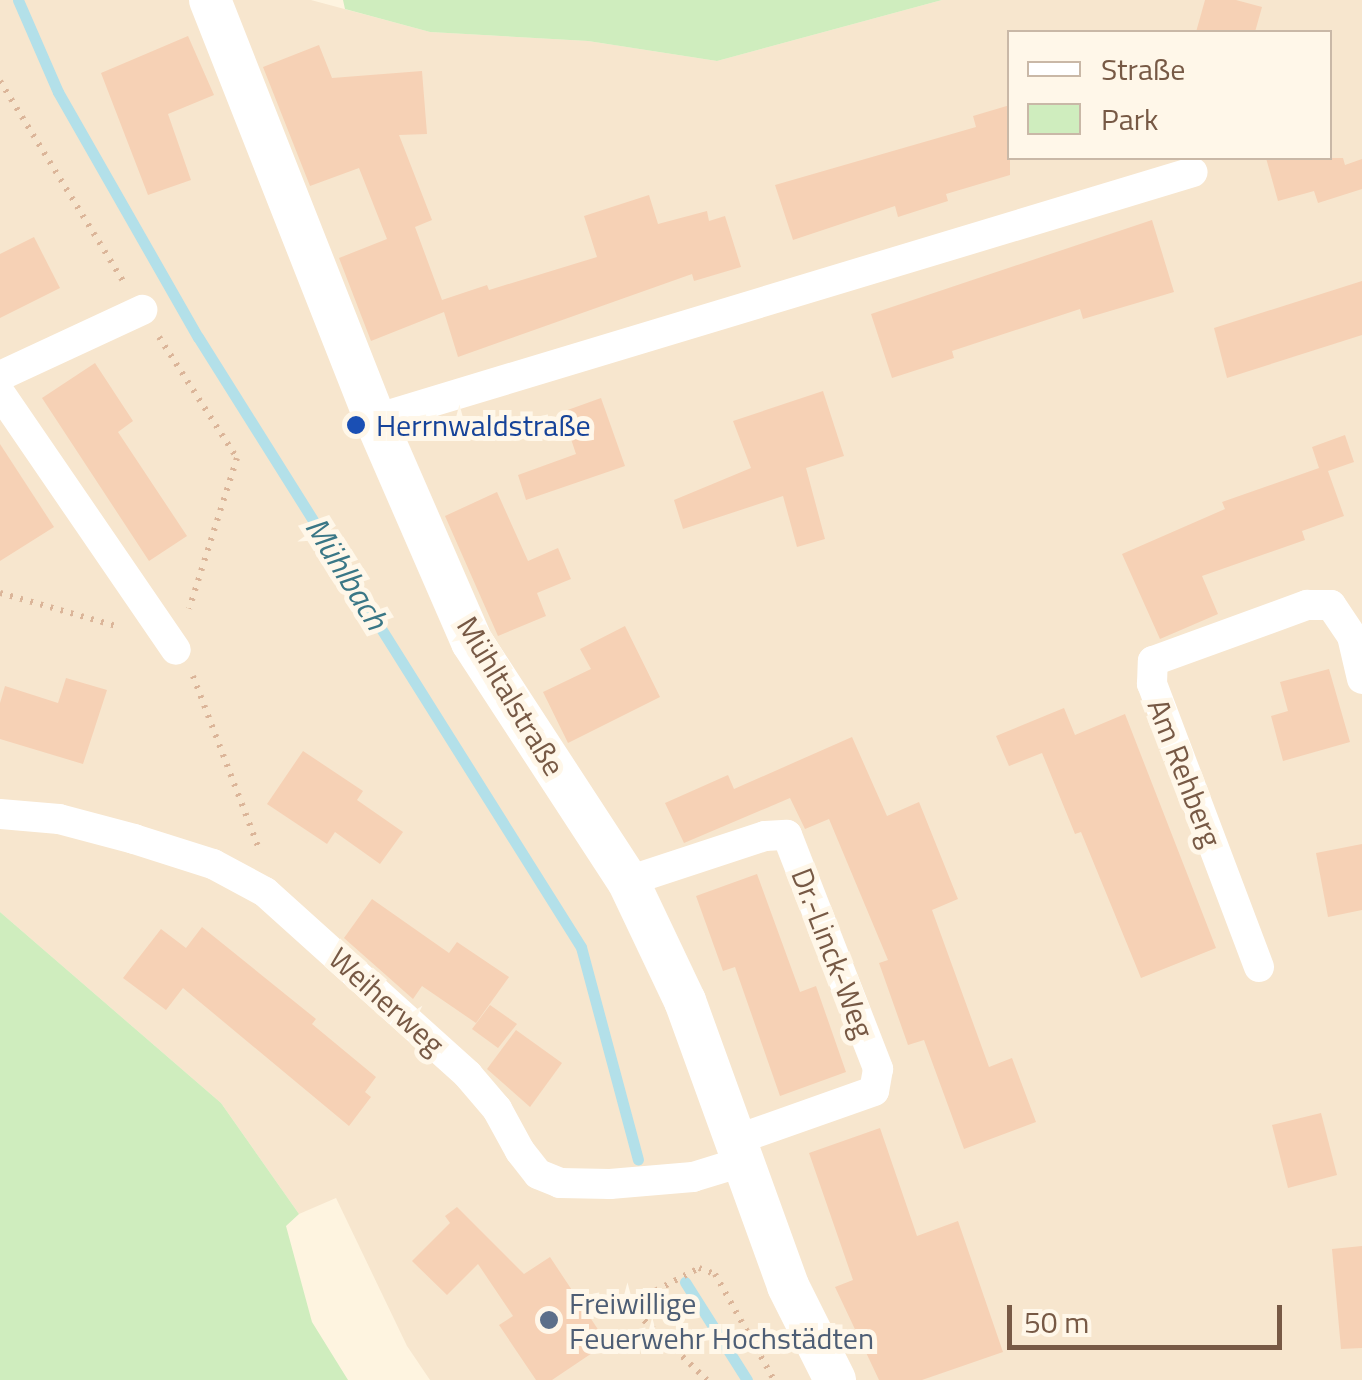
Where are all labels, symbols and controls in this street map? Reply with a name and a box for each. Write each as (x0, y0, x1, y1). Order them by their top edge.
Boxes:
legend (1007, 30, 1332, 160)
text: Straße (1101, 46, 1185, 92)
text: Park (1101, 96, 1158, 142)
place label: Herrnwaldstraße (376, 407, 591, 443)
marker: Herrnwaldstraße (345, 414, 367, 436)
water label: Mühlbach (298, 510, 396, 636)
street label: Mühltalstraße (449, 610, 573, 782)
street label: Am Rehberg (1140, 694, 1230, 852)
street label: Dr.-Linck-Weg (784, 863, 882, 1043)
street label: Weiherweg (322, 940, 452, 1062)
place label: Freiwillige Feuerwehr Hochstädten (569, 1285, 874, 1356)
scale bar (1012, 1285, 1287, 1347)
text: 50 m (1024, 1299, 1089, 1345)
marker: Freiwillige Feuerwehr Hochstädten (538, 1309, 560, 1331)

